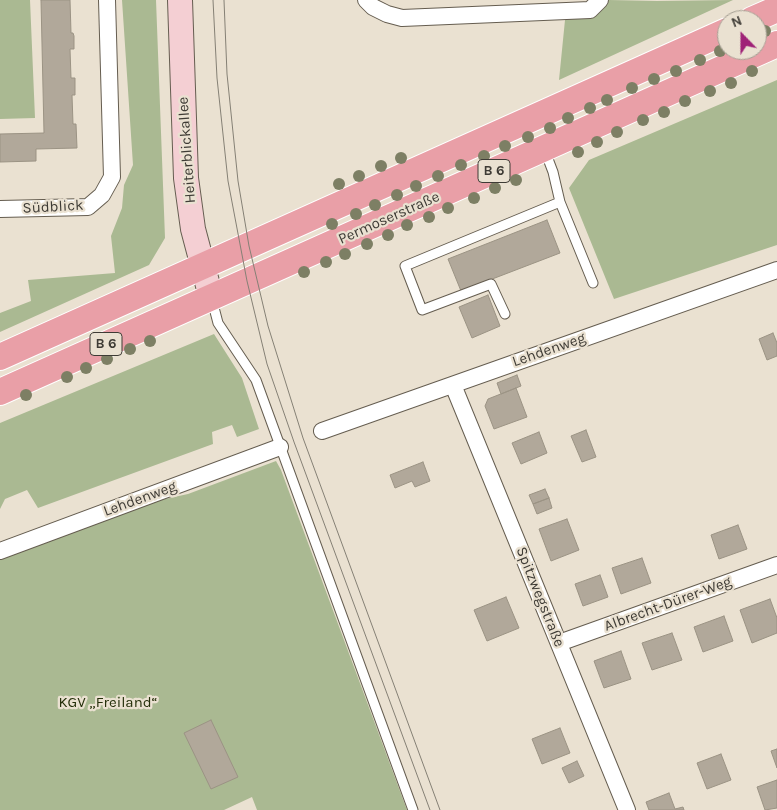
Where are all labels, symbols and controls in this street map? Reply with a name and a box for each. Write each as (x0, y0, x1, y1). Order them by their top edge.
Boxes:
north arrow (717, 10, 767, 60)
text: N (729, 12, 744, 31)
street label: Heiterblickallee (174, 96, 200, 204)
road number: B 6 (478, 160, 510, 182)
street label: Permoserstraße (336, 188, 442, 248)
street label: Südblick (22, 196, 84, 218)
street label: Lehdenweg (510, 329, 588, 371)
road number: B 6 (90, 332, 122, 356)
street label: Lehdenweg (101, 477, 179, 521)
street label: Spitzwegstraße (512, 544, 568, 650)
street label: Albrecht-Dürer-Weg (602, 573, 734, 635)
park label: KGV „Freiland“ (58, 694, 158, 712)

